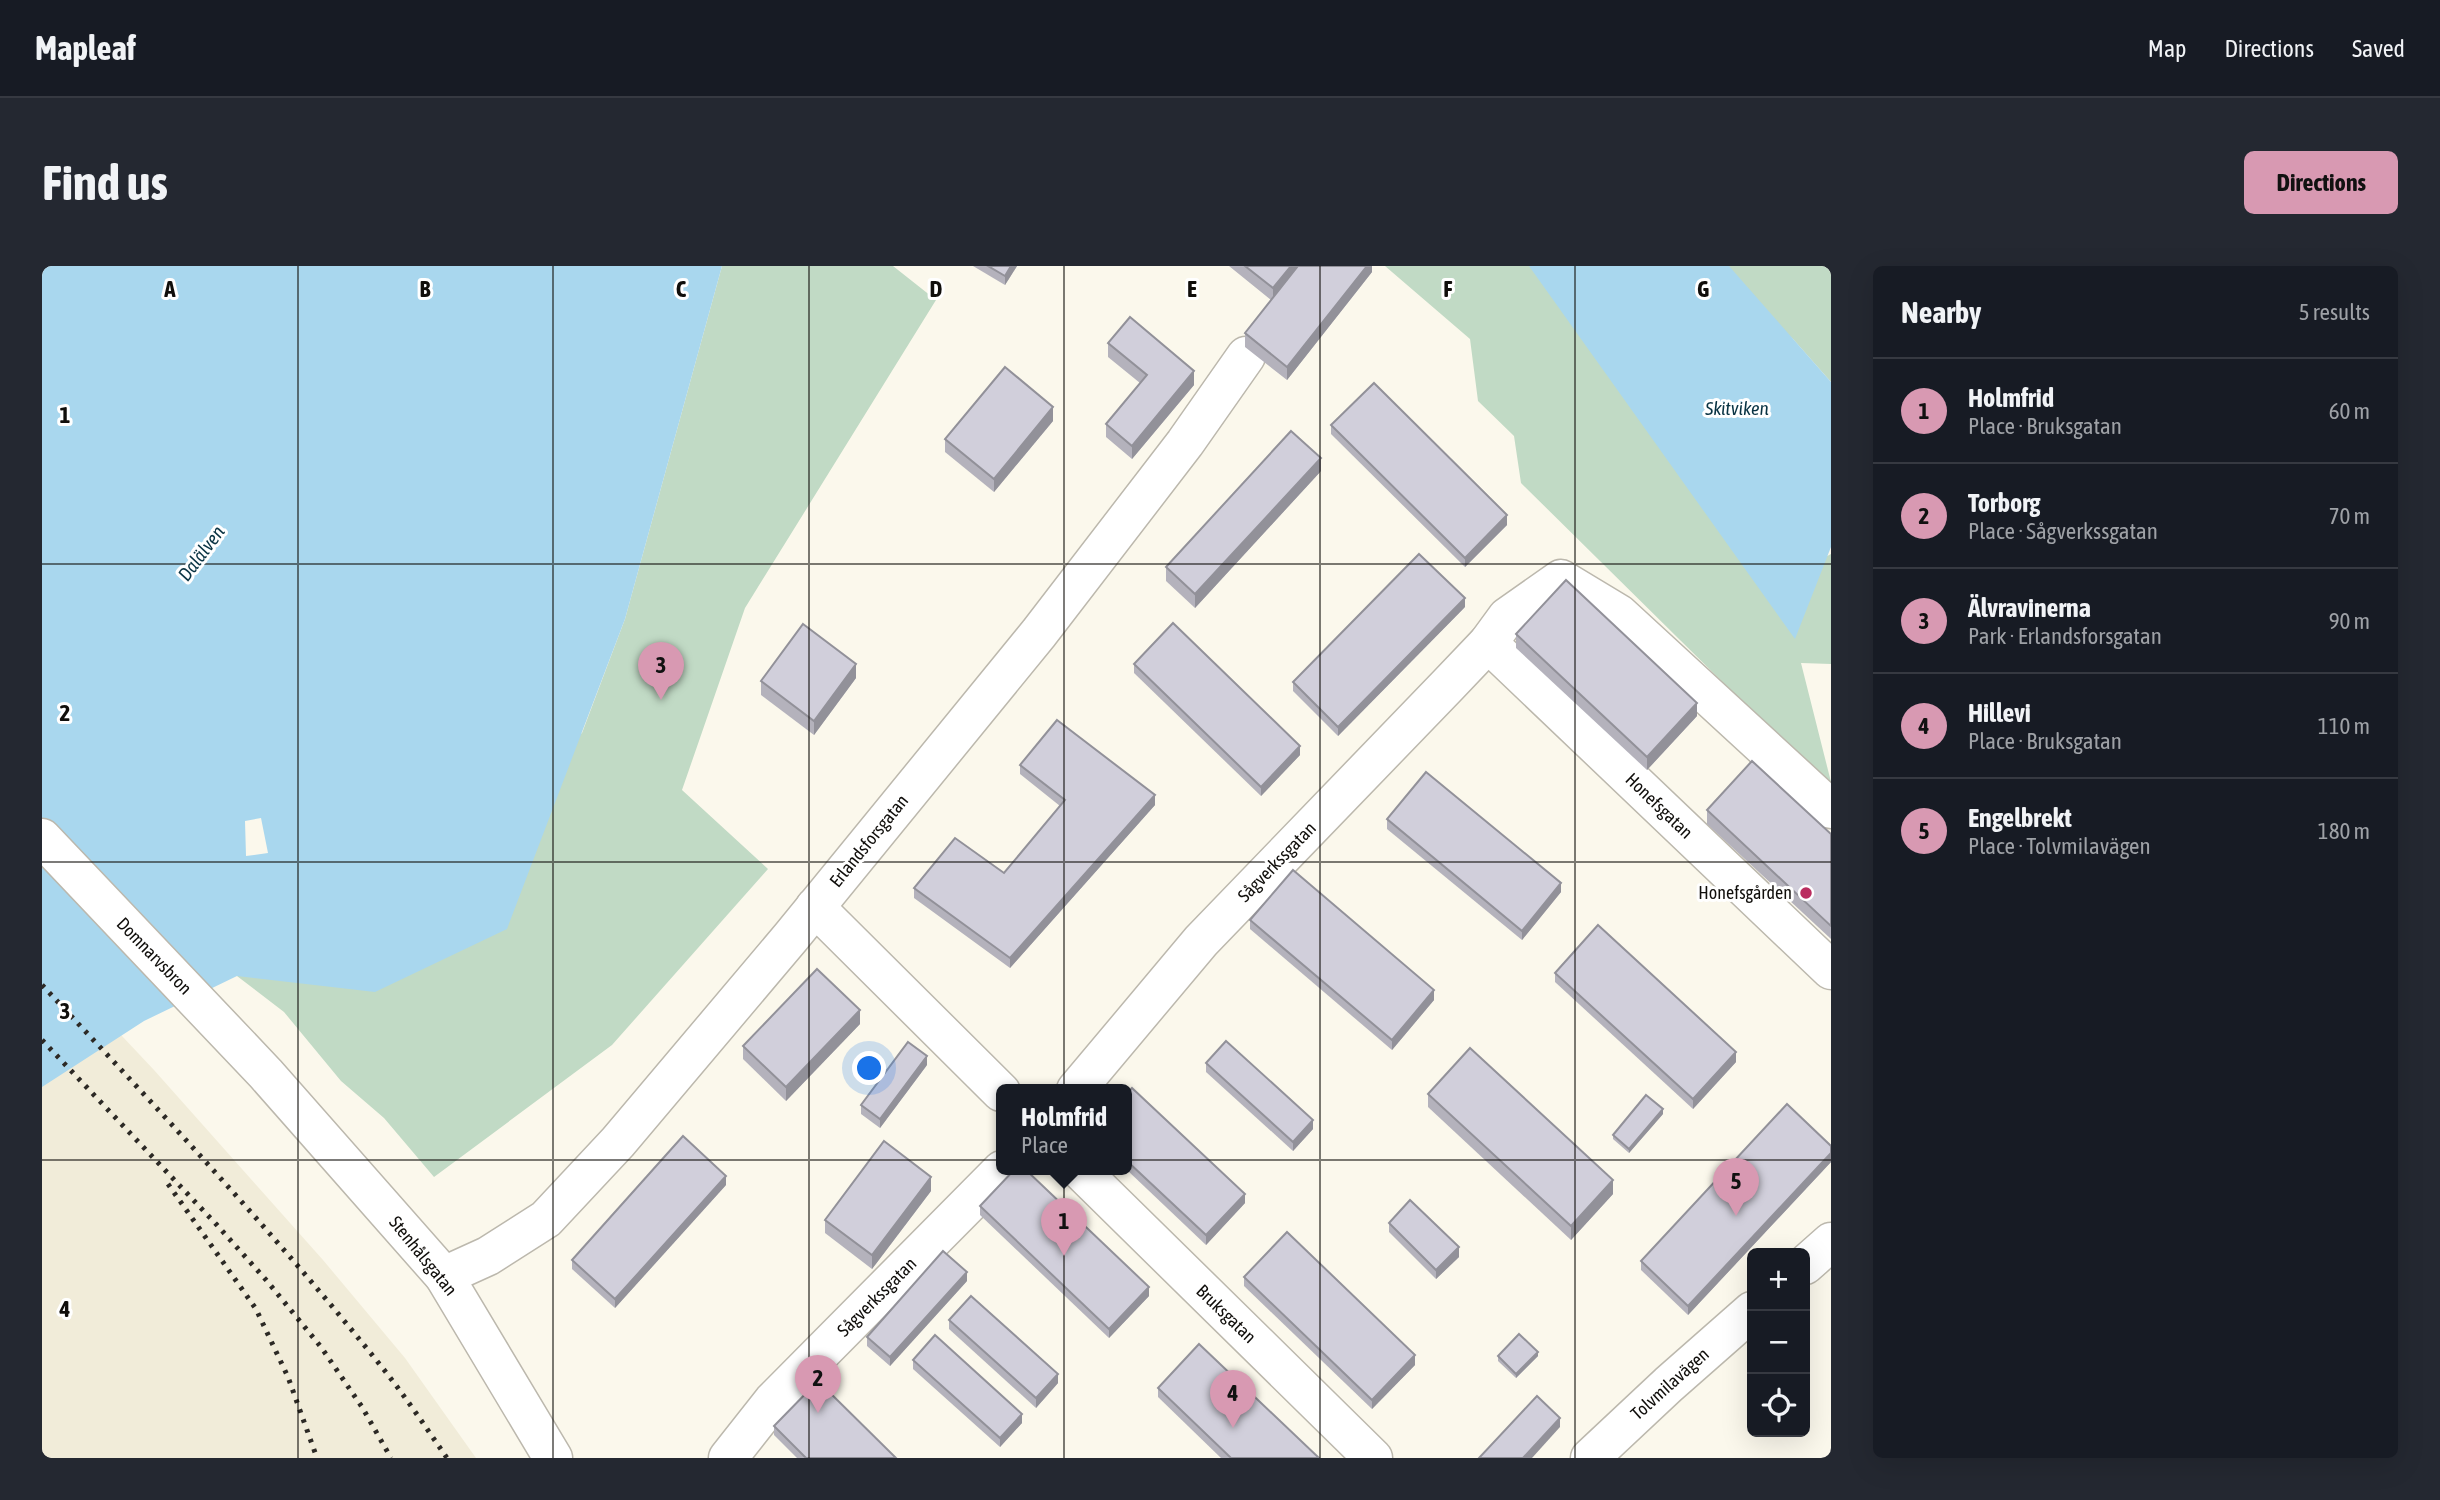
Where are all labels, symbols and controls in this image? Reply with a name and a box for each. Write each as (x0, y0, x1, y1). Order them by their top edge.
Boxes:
text: Mapleaf (35, 29, 136, 67)
text: Map (2148, 35, 2186, 62)
text: Directions (2224, 35, 2314, 62)
text: Saved (2352, 35, 2405, 62)
button: Directions (2244, 151, 2398, 214)
text: Find us (42, 154, 168, 210)
text: A (163, 276, 176, 302)
text: B (420, 276, 431, 302)
text: C (676, 276, 687, 302)
text: D (930, 276, 943, 302)
text: E (1187, 276, 1197, 302)
text: F (1443, 276, 1453, 302)
text: G (1697, 276, 1709, 302)
text: Nearby (1901, 295, 1981, 329)
text: 5 results (2299, 299, 2370, 325)
text: Holmfrid (1968, 383, 2054, 413)
water label: Skitviken (1704, 397, 1769, 419)
text: 1 (1919, 398, 1929, 424)
text: 60 m (2329, 398, 2370, 424)
text: 1 (60, 402, 71, 428)
text: Place · Bruksgatan (1968, 413, 2122, 439)
text: Torborg (1968, 488, 2040, 518)
text: 2 (1919, 503, 1929, 529)
text: 70 m (2329, 503, 2370, 529)
text: Place · Sågverkssgatan (1968, 518, 2158, 544)
water label: Dalälven (173, 521, 229, 585)
text: Älvravinerna (1968, 593, 2091, 623)
text: 3 (1919, 608, 1929, 634)
text: 90 m (2329, 608, 2370, 634)
text: Park · Erlandsforsgatan (1968, 623, 2162, 649)
pin: 3 (638, 642, 684, 700)
text: Hillevi (1968, 698, 2031, 728)
text: 2 (60, 700, 70, 726)
text: 4 (1919, 713, 1929, 739)
text: 110 m (2318, 713, 2370, 739)
text: Place · Bruksgatan (1968, 728, 2122, 754)
street label: Honefsgatan (1621, 768, 1697, 843)
street label: Erlandsforsgatan (825, 790, 912, 891)
text: Engelbrekt (1968, 803, 2072, 833)
street label: Sågverkssgatan (1233, 817, 1320, 906)
text: 5 (1919, 818, 1929, 844)
text: 180 m (2318, 818, 2370, 844)
text: Place · Tolvmilavägen (1968, 833, 2151, 859)
place label: Honefsgården (1698, 882, 1792, 903)
marker: Honefsgården (1798, 885, 1814, 901)
street label: Domnarvsbron (113, 913, 196, 998)
text: 3 (60, 998, 70, 1024)
your location (852, 1051, 886, 1085)
popup (996, 1084, 1132, 1175)
text: Holmfrid (1021, 1102, 1107, 1132)
text: Place (1021, 1132, 1068, 1158)
pin: 5 (1713, 1158, 1759, 1216)
pin: 1 (1041, 1198, 1087, 1256)
street label: Stenhålsgatan (385, 1212, 462, 1299)
map controls (1747, 1248, 1810, 1437)
button: + (1747, 1248, 1810, 1311)
street label: Sågverkssgatan (833, 1253, 921, 1341)
street label: Bruksgatan (1192, 1280, 1261, 1347)
text: 4 (59, 1296, 71, 1322)
button: − (1747, 1311, 1810, 1374)
street label: Tolvmilavägen (1626, 1343, 1713, 1424)
pin: 2 (795, 1355, 841, 1413)
pin: 4 (1210, 1370, 1256, 1428)
button: locate (1747, 1374, 1810, 1437)

